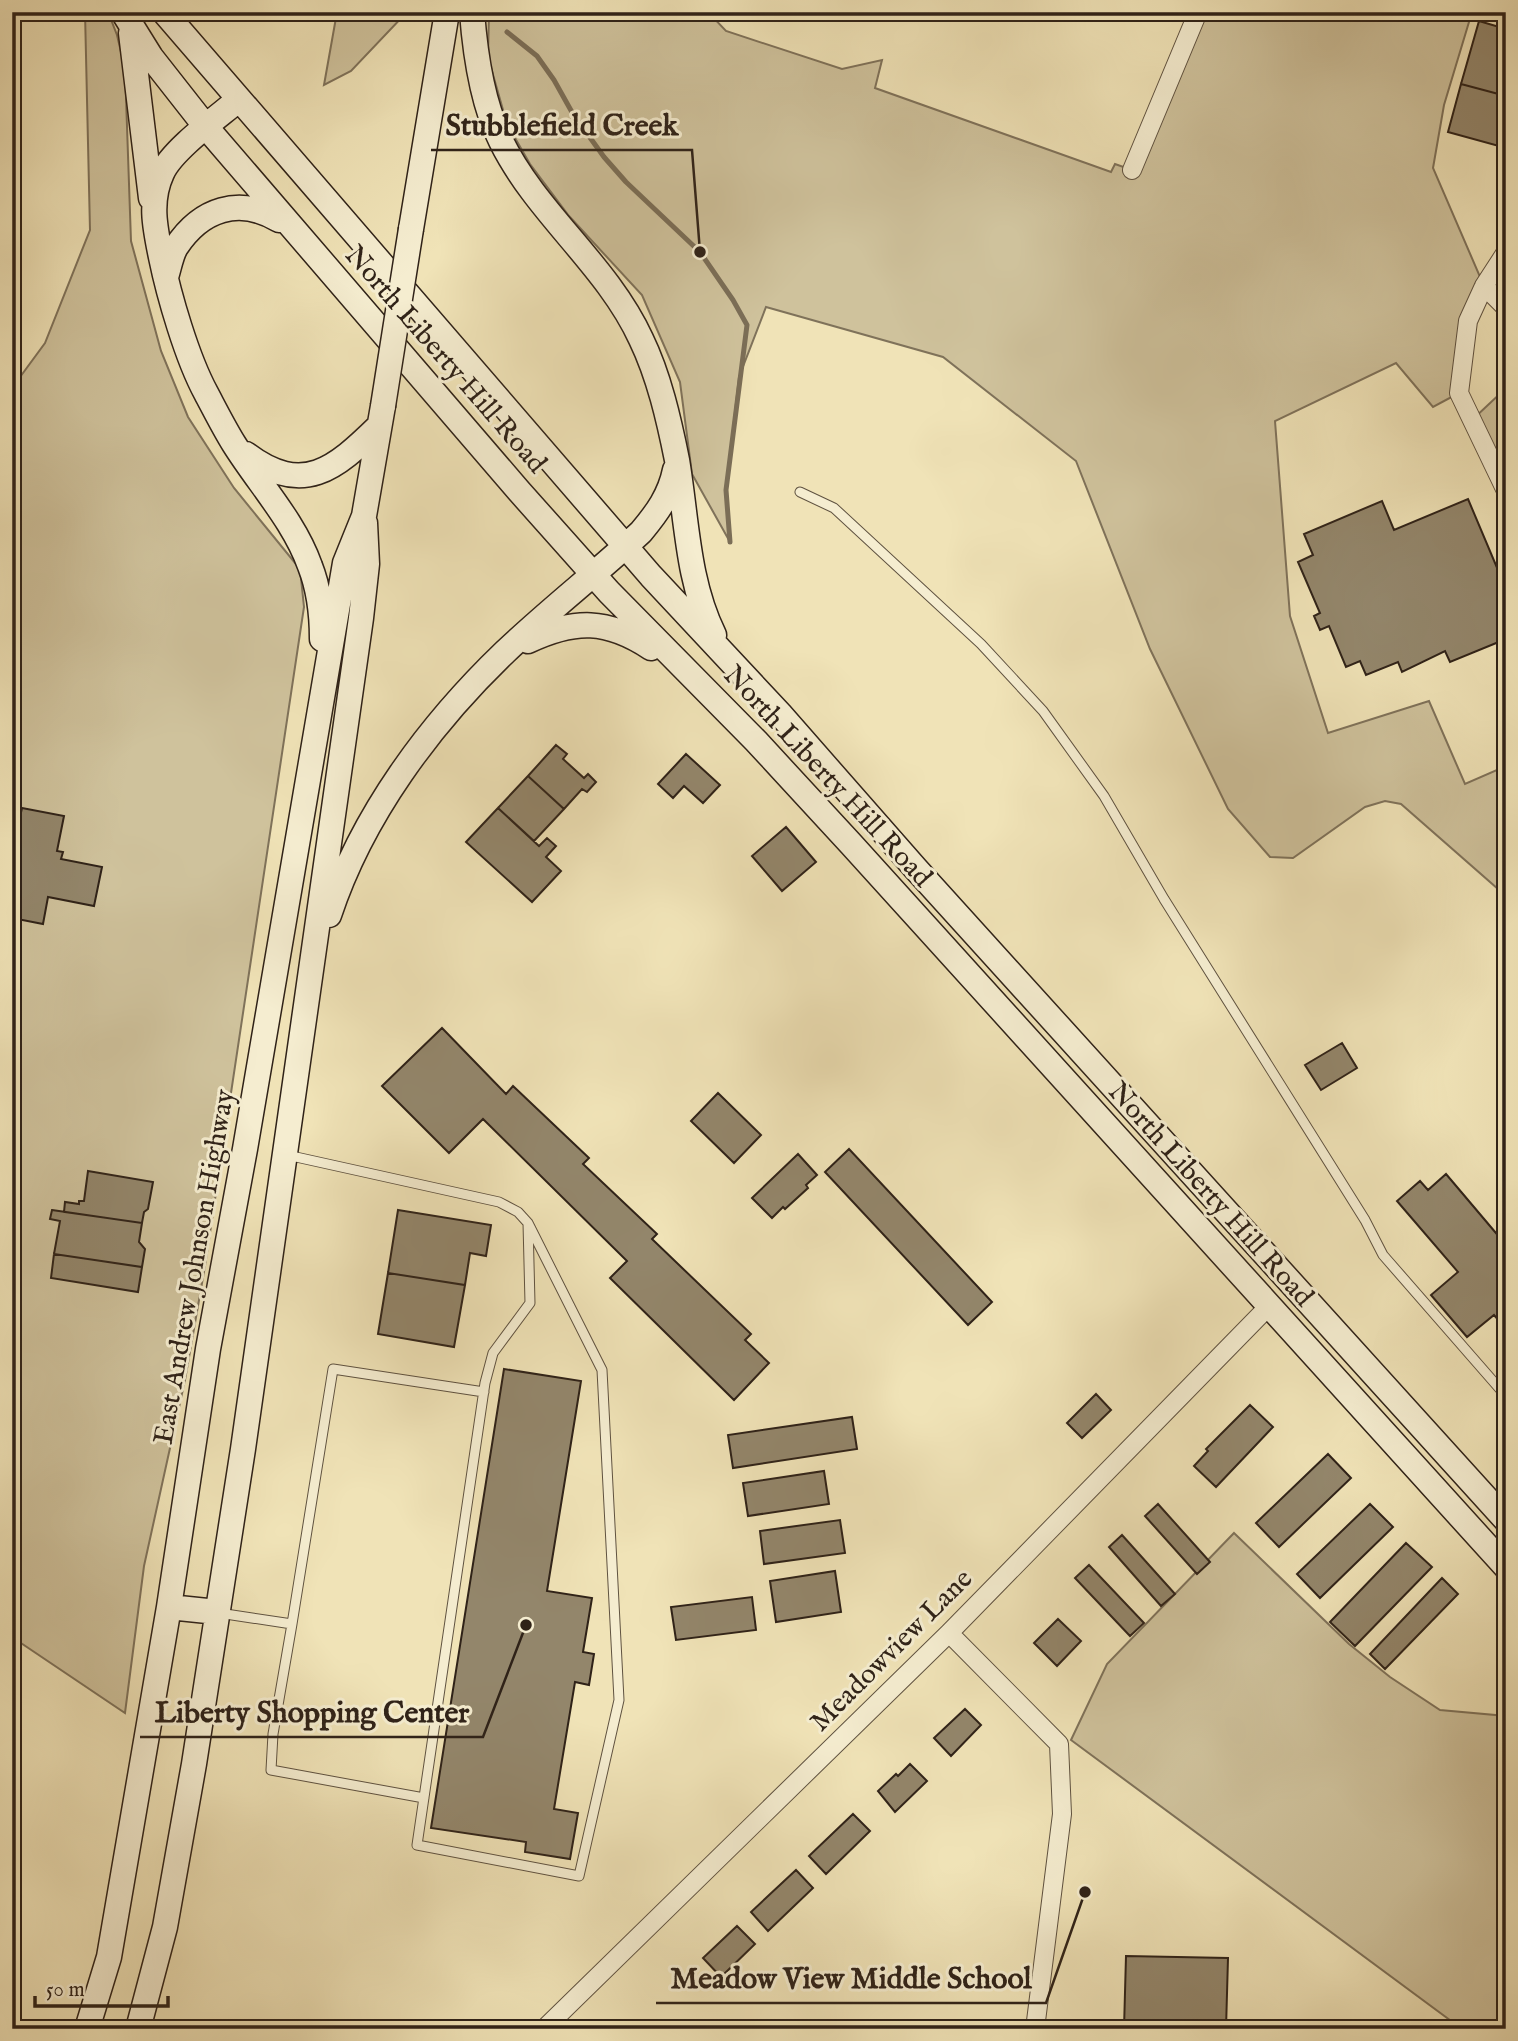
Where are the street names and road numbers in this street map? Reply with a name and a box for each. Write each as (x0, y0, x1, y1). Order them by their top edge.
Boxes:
street label: North Liberty Hill Road (336, 239, 554, 481)
street label: North Liberty Hill Road (715, 659, 939, 895)
street label: North Liberty Hill Road (1100, 1075, 1320, 1315)
street label: East Andrew Johnson Highway (147, 1086, 244, 1447)
street label: Meadowview Lane (803, 1562, 981, 1740)

